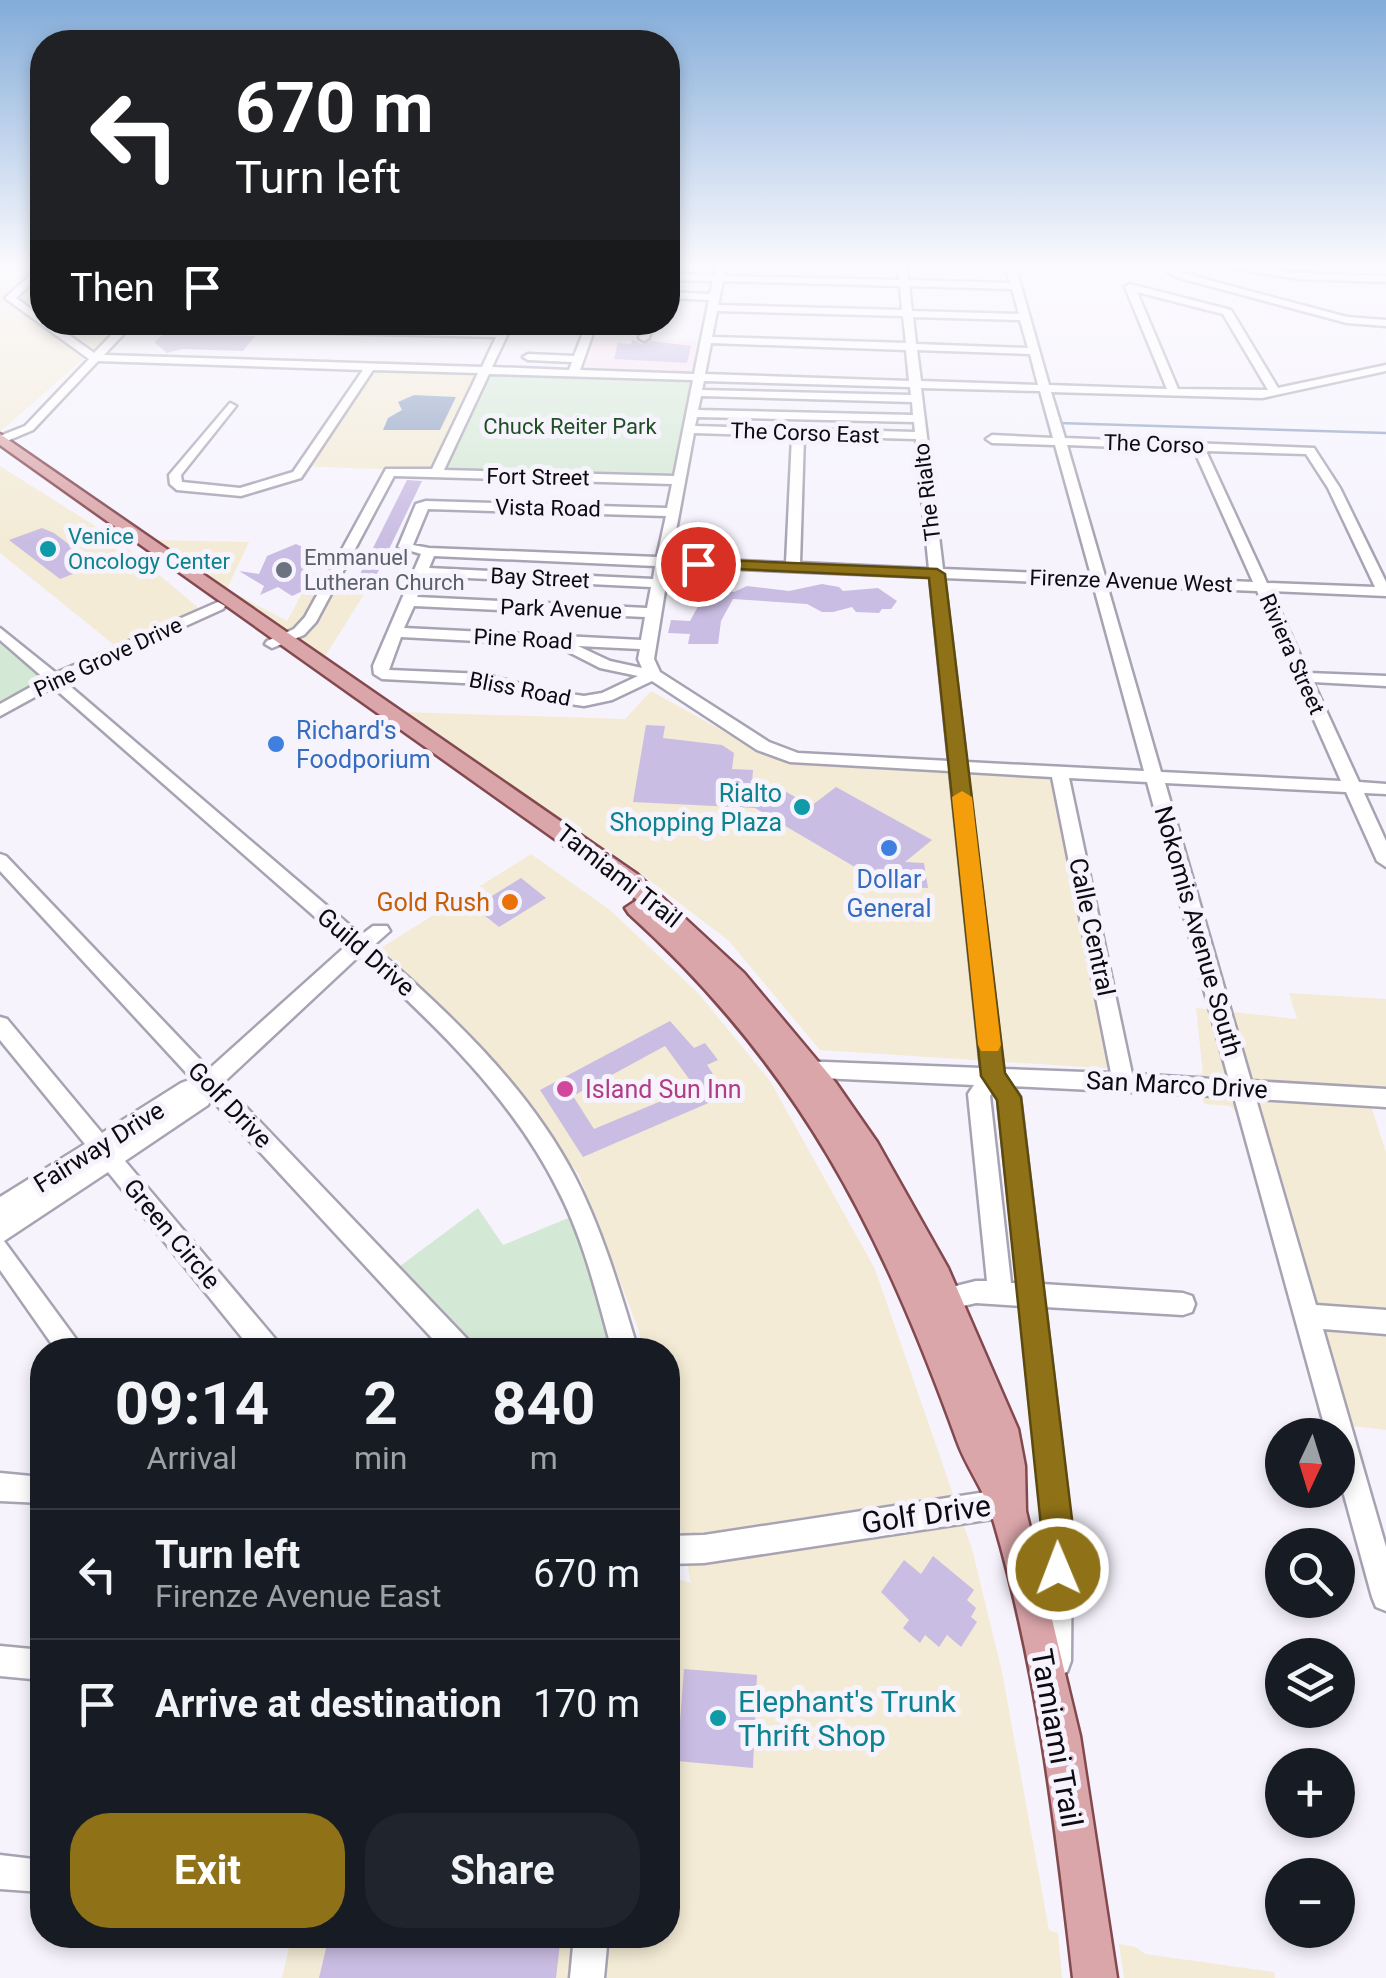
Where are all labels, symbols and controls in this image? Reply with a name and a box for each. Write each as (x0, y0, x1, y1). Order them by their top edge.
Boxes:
text: 670 m (235, 67, 434, 149)
icon: left (70, 70, 200, 200)
text: Turn left (235, 151, 401, 204)
icon: arrive (175, 260, 230, 315)
text: Then (70, 266, 155, 310)
park label: Chuck Reiter Park (483, 414, 658, 439)
street label: The Corso East (730, 418, 880, 448)
street label: The Corso (1103, 430, 1205, 458)
street label: The Rialto (909, 442, 945, 542)
street label: Fort Street (486, 464, 590, 490)
street label: Vista Road (495, 495, 601, 521)
pin (656, 522, 741, 607)
place label: Venice Oncology Center (68, 524, 230, 574)
icon: arrive (671, 537, 726, 592)
marker: Venice Oncology Center (37, 538, 59, 560)
place label: Emmanuel Lutheran Church (304, 545, 465, 595)
marker: Emmanuel Lutheran Church (273, 559, 295, 581)
street label: Bay Street (490, 563, 590, 593)
street label: Firenze Avenue West (1029, 565, 1233, 597)
street label: Riviera Street (1254, 590, 1330, 718)
street label: Park Avenue (500, 594, 622, 624)
street label: Pine Grove Drive (30, 612, 186, 702)
street label: Pine Road (473, 624, 573, 654)
street label: Bliss Road (467, 667, 573, 711)
place label: Richard's Foodporium (296, 716, 431, 774)
marker: Richard's Foodporium (265, 733, 287, 755)
place label: Rialto Shopping Plaza (609, 779, 782, 837)
marker: Rialto Shopping Plaza (791, 796, 813, 818)
street label: Nokomis Avenue South (1148, 803, 1248, 1059)
street label: Tamiami Trail (551, 818, 687, 934)
marker: Dollar General (878, 837, 900, 859)
street label: Calle Central (1063, 855, 1121, 999)
place label: Dollar General (846, 865, 932, 923)
place label: Gold Rush (376, 888, 490, 917)
marker: Gold Rush (499, 891, 521, 913)
street label: Guild Drive (311, 902, 421, 1002)
street label: Golf Drive (182, 1056, 278, 1154)
street label: San Marco Drive (1085, 1066, 1269, 1104)
place label: Island Sun Inn (585, 1075, 742, 1104)
marker: Island Sun Inn (554, 1078, 576, 1100)
street label: Fairway Drive (28, 1095, 170, 1199)
street label: Green Circle (118, 1173, 226, 1295)
text: 09:14 (115, 1368, 269, 1439)
text: 2 (363, 1368, 398, 1439)
text: 840 (492, 1368, 595, 1439)
north arrow (1265, 1418, 1355, 1508)
map controls (1265, 1418, 1355, 1948)
text: Arrival (147, 1439, 237, 1477)
text: min (354, 1439, 407, 1477)
text: m (530, 1439, 558, 1477)
street label: Golf Drive (859, 1488, 993, 1540)
position arrow (1006, 1517, 1110, 1621)
button: search (1265, 1528, 1355, 1618)
text: Turn left (155, 1533, 300, 1577)
icon: left (70, 1547, 125, 1602)
text: 670 m (533, 1552, 640, 1596)
text: Firenze Avenue East (155, 1577, 441, 1615)
button: layers (1265, 1638, 1355, 1728)
street label: Tamiami Trail (1024, 1646, 1090, 1830)
icon: arrive (70, 1677, 125, 1732)
text: Arrive at destination (155, 1682, 502, 1726)
text: 170 m (533, 1682, 640, 1726)
place label: Elephant's Trunk Thrift Shop (738, 1684, 957, 1753)
marker: Elephant's Trunk Thrift Shop (707, 1707, 729, 1729)
button: + (1265, 1748, 1355, 1838)
button: Exit (70, 1813, 345, 1928)
button: Share (365, 1813, 640, 1928)
button: − (1265, 1858, 1355, 1948)

